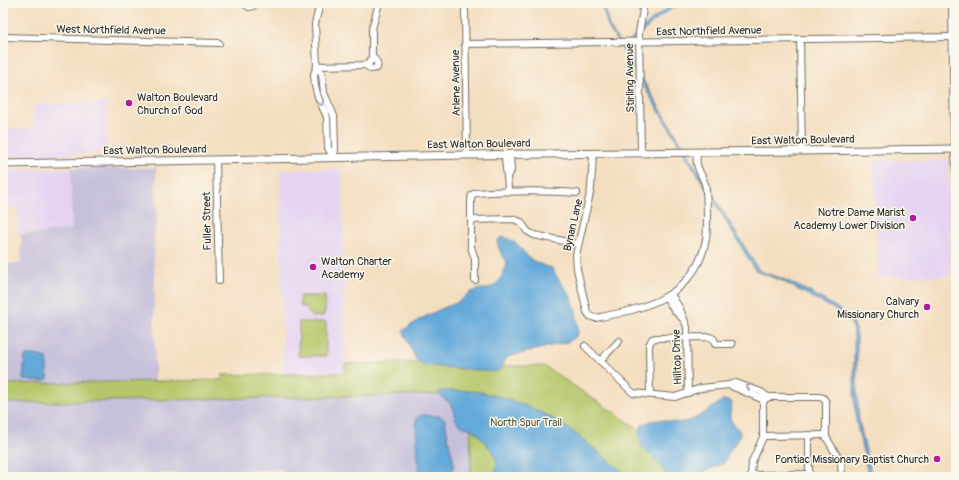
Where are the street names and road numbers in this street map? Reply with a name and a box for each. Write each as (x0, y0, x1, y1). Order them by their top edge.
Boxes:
street label: West Northfield Avenue (56, 23, 166, 37)
street label: East Northfield Avenue (656, 24, 762, 38)
street label: Stirling Avenue (623, 43, 637, 113)
street label: Arlene Avenue (449, 49, 463, 116)
street label: East Walton Boulevard (751, 133, 855, 147)
street label: East Walton Boulevard (427, 137, 531, 151)
street label: East Walton Boulevard (103, 143, 207, 157)
street label: Fuller Street (200, 191, 214, 251)
street label: Bynan Lane (561, 197, 585, 252)
street label: Hilltop Drive (670, 328, 684, 385)

